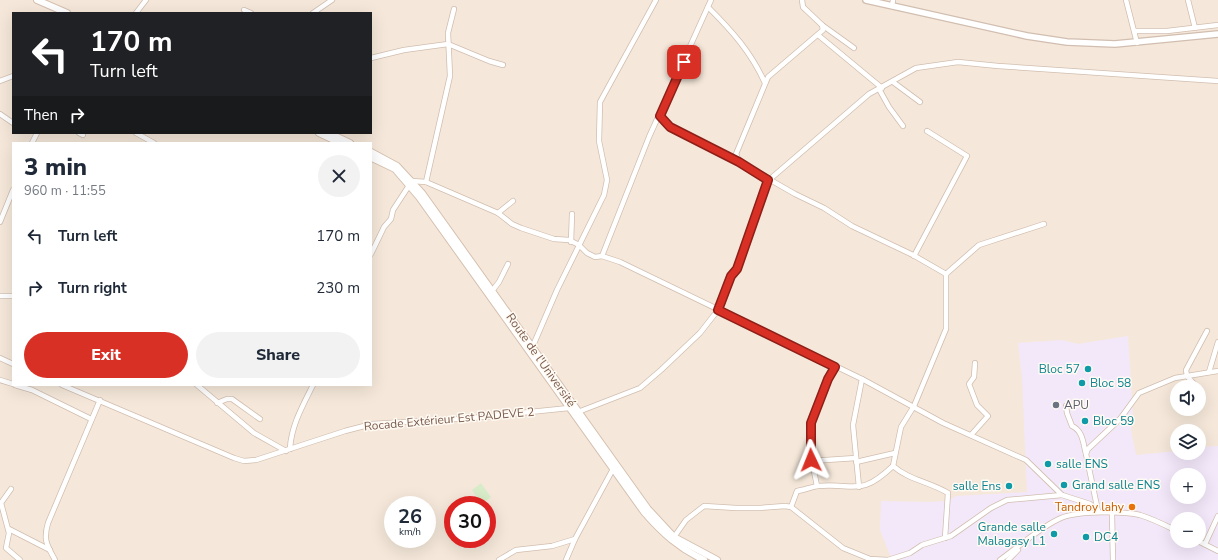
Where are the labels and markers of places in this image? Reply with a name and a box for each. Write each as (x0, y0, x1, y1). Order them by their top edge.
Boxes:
pin (667, 45, 701, 79)
place label: Bloc 57 (1039, 361, 1080, 377)
marker: Bloc 57 (1083, 364, 1093, 374)
place label: Bloc 58 (1090, 375, 1131, 391)
marker: Bloc 58 (1077, 378, 1087, 388)
place label: APU (1064, 397, 1089, 413)
marker: APU (1051, 400, 1061, 410)
place label: Bloc 59 (1093, 413, 1134, 429)
marker: Bloc 59 (1080, 416, 1090, 426)
place label: salle ENS (1056, 456, 1108, 472)
marker: salle ENS (1043, 459, 1053, 469)
place label: Grand salle ENS (1072, 477, 1160, 493)
place label: salle Ens (953, 478, 1001, 494)
marker: Grand salle ENS (1059, 480, 1069, 490)
marker: salle Ens (1004, 481, 1014, 491)
place label: Tandroy lahy (1055, 499, 1125, 515)
marker: Tandroy lahy (1127, 502, 1137, 512)
place label: Grande salle Malagasy L1 (977, 519, 1046, 549)
marker: Grande salle Malagasy L1 (1049, 529, 1059, 539)
place label: DC4 (1094, 529, 1118, 545)
marker: DC4 (1081, 532, 1091, 542)

